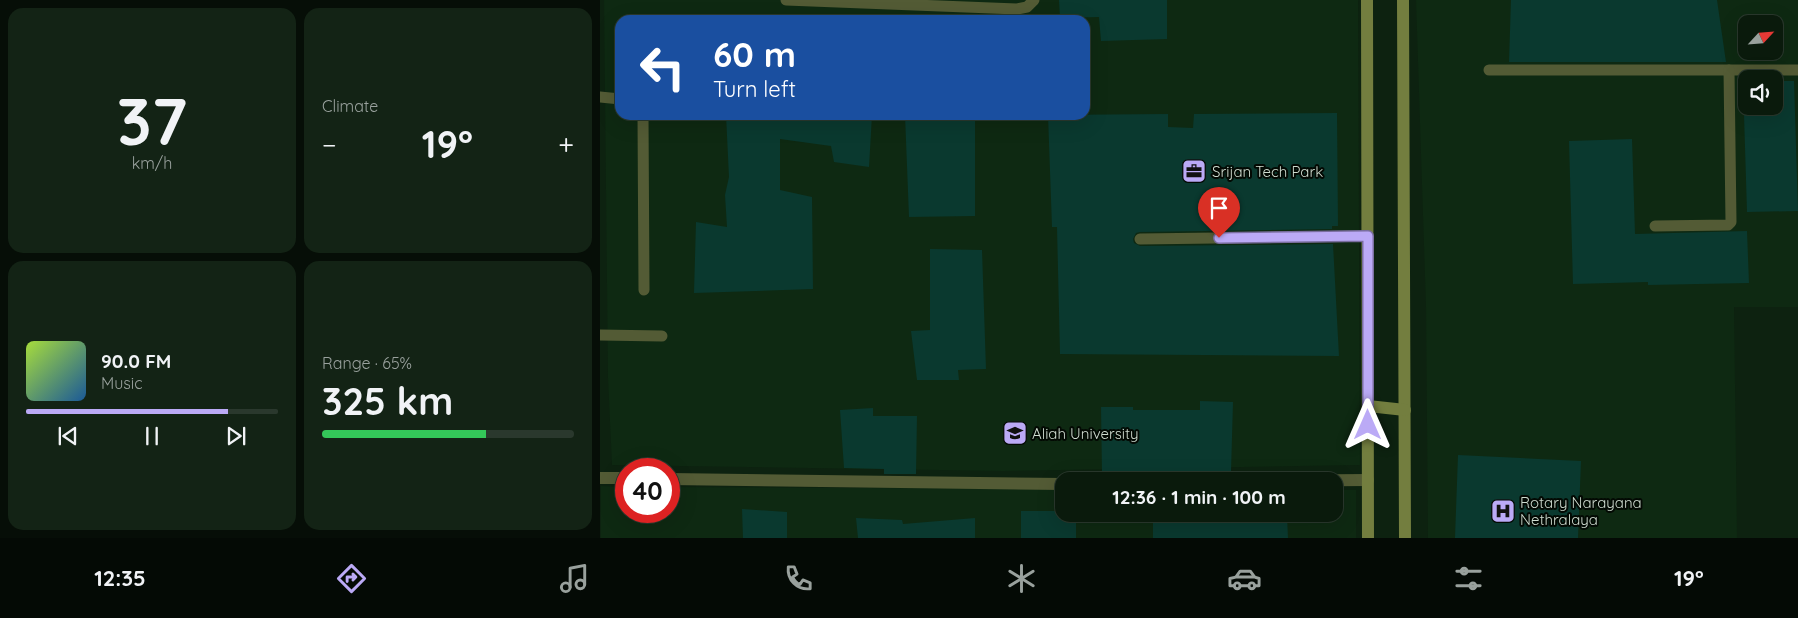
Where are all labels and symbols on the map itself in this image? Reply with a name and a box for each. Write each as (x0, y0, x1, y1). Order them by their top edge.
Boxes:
north arrow (1738, 15, 1782, 60)
office icon: Srijan Tech Park (1181, 158, 1207, 184)
place label: Srijan Tech Park (1212, 162, 1323, 181)
pin (1198, 187, 1240, 238)
position arrow (1341, 398, 1393, 450)
school or university icon: Aliah University (1002, 420, 1028, 446)
place label: Aliah University (1032, 424, 1139, 443)
speed limit sign: 40 (615, 458, 680, 523)
place label: Rotary Narayana Nethralaya (1520, 493, 1642, 529)
hospital icon: Rotary Narayana Nethralaya (1490, 498, 1516, 524)

